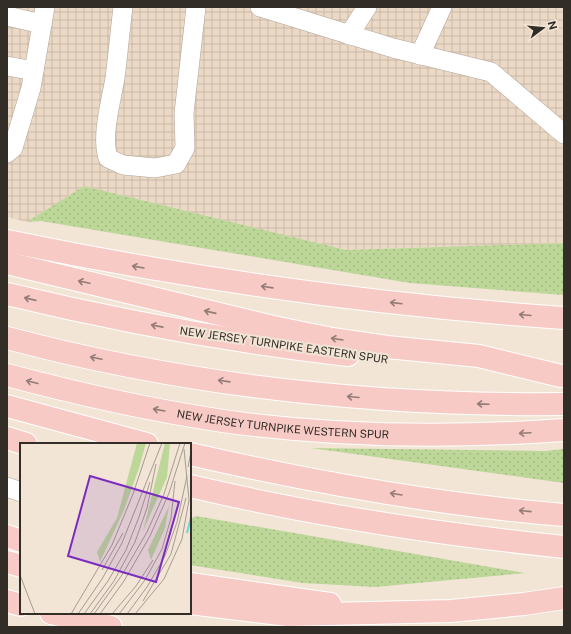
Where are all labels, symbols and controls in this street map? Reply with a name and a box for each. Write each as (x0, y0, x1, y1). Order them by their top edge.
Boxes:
north arrow (523, 8, 563, 48)
text: N (546, 19, 560, 31)
one-way arrow (132, 262, 145, 270)
one-way arrow (78, 277, 91, 285)
one-way arrow (261, 283, 274, 291)
one-way arrow (23, 295, 36, 302)
one-way arrow (390, 299, 403, 307)
one-way arrow (204, 308, 217, 316)
one-way arrow (519, 312, 532, 319)
one-way arrow (151, 322, 164, 330)
street label: NEW JERSEY TURNPIKE EASTERN SPUR (179, 324, 389, 366)
one-way arrow (331, 335, 344, 343)
one-way arrow (90, 354, 103, 362)
one-way arrow (26, 377, 39, 385)
one-way arrow (218, 377, 231, 385)
one-way arrow (347, 393, 360, 400)
one-way arrow (477, 400, 490, 408)
one-way arrow (153, 406, 166, 414)
street label: NEW JERSEY TURNPIKE WESTERN SPUR (176, 408, 389, 440)
one-way arrow (519, 429, 532, 436)
inset map (20, 443, 191, 614)
one-way arrow (390, 490, 403, 498)
one-way arrow (519, 507, 532, 515)

